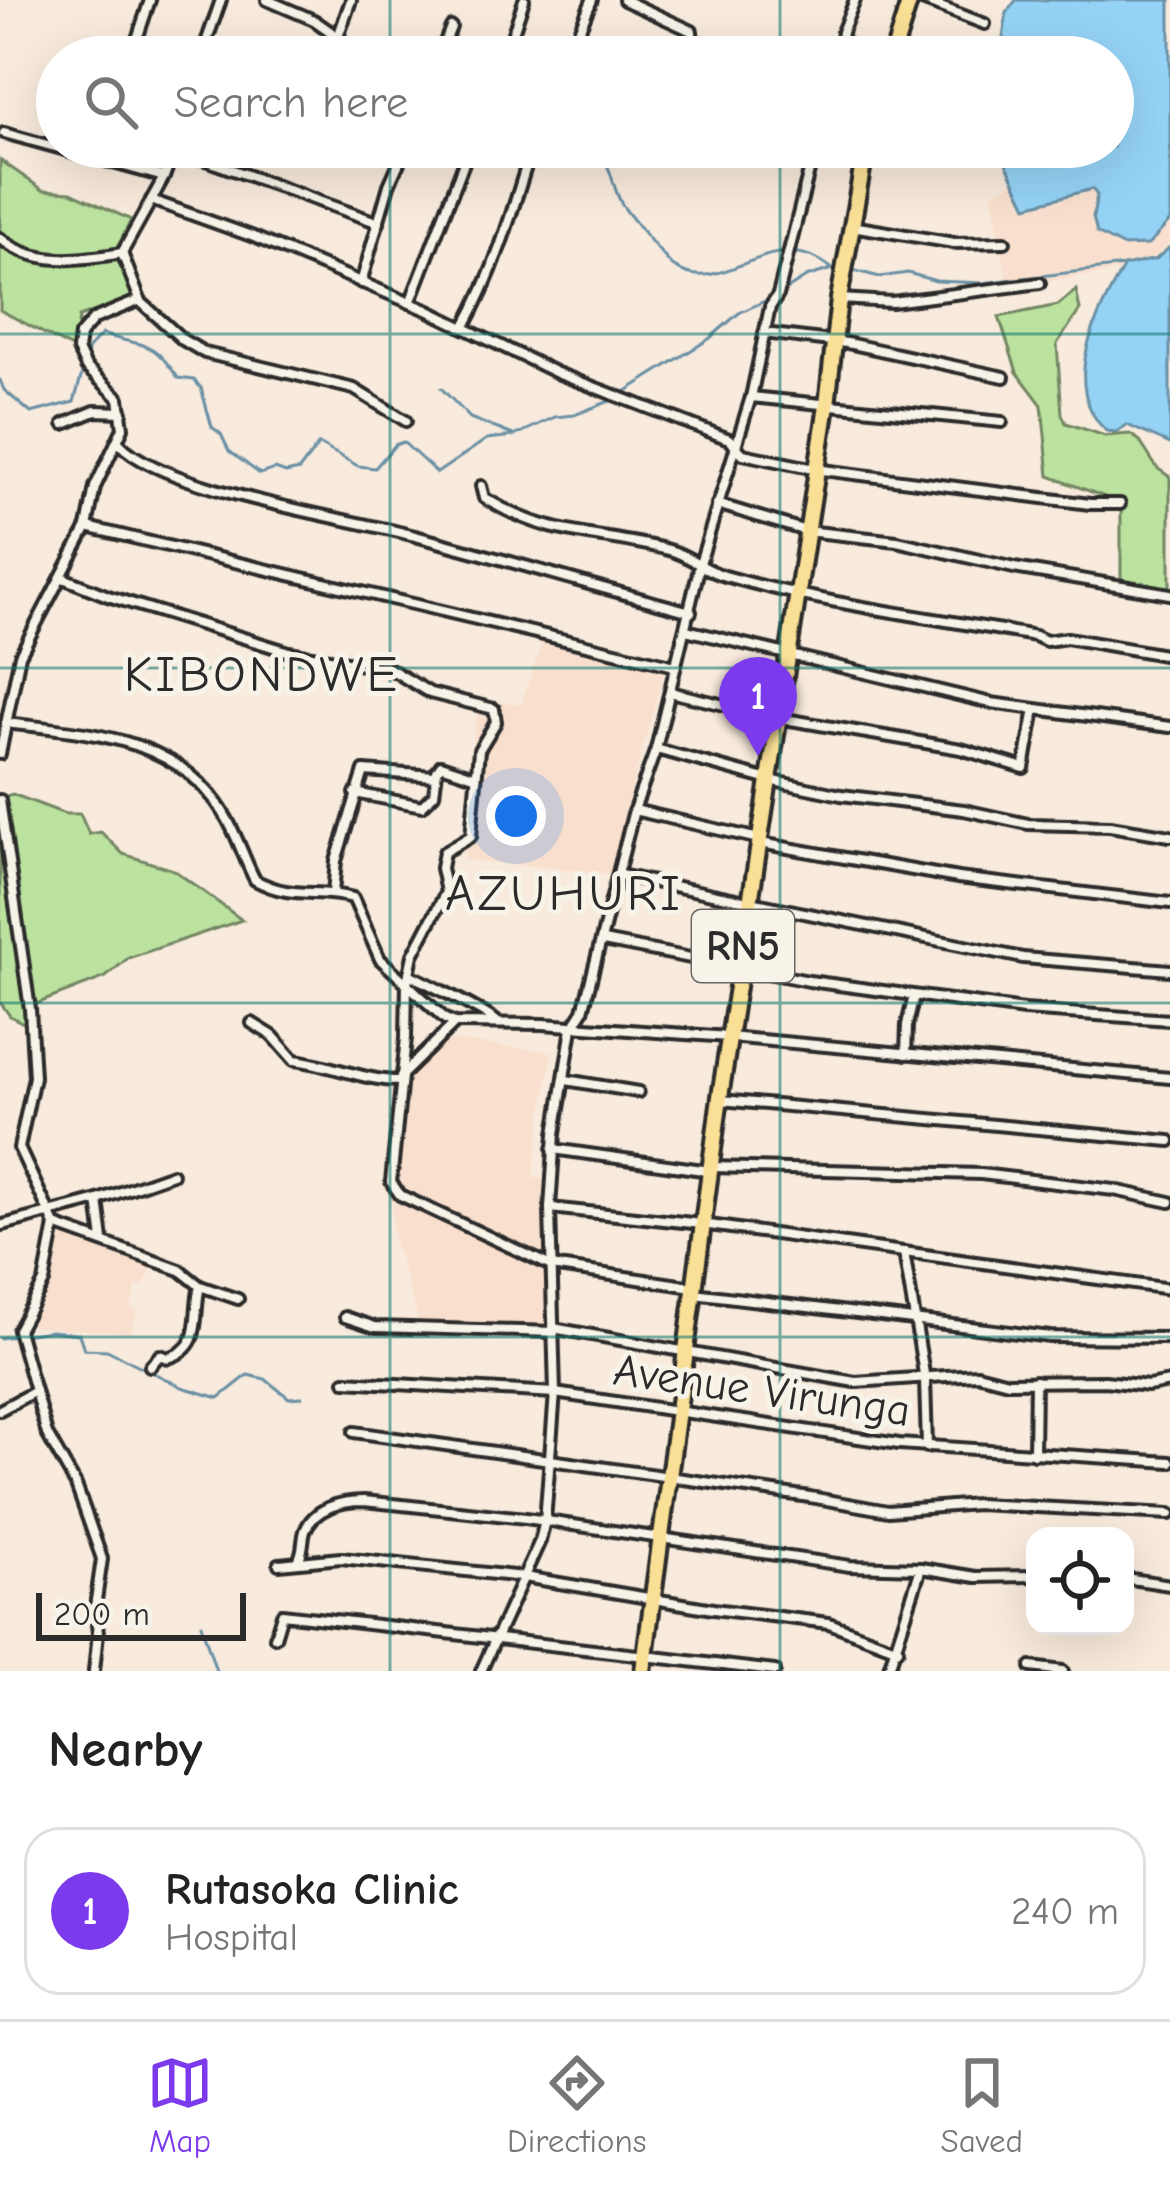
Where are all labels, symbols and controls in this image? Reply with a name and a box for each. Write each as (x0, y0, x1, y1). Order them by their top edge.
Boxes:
search box (36, 36, 1134, 168)
icon: search (78, 69, 144, 135)
text: Search here (174, 76, 408, 128)
district label: KIBONDWE (124, 645, 400, 704)
pin: 1 (719, 657, 797, 756)
your location (486, 786, 546, 846)
district label: AZUHURI (445, 864, 683, 923)
road number: RN5 (692, 910, 794, 982)
street label: Avenue Virunga (610, 1343, 914, 1437)
map controls (1026, 1527, 1134, 1635)
button: locate (1026, 1527, 1134, 1635)
scale bar (36, 1587, 246, 1640)
text: 200 m (54, 1595, 150, 1633)
text: Nearby (48, 1720, 202, 1779)
text: Rutasoka Clinic (165, 1863, 459, 1915)
text: 1 (82, 1889, 98, 1934)
text: 240 m (1011, 1889, 1119, 1934)
text: Hospital (165, 1915, 298, 1960)
tab: Map (147, 2050, 213, 2160)
tab: Directions (507, 2050, 647, 2160)
tab: Saved (941, 2050, 1023, 2160)

